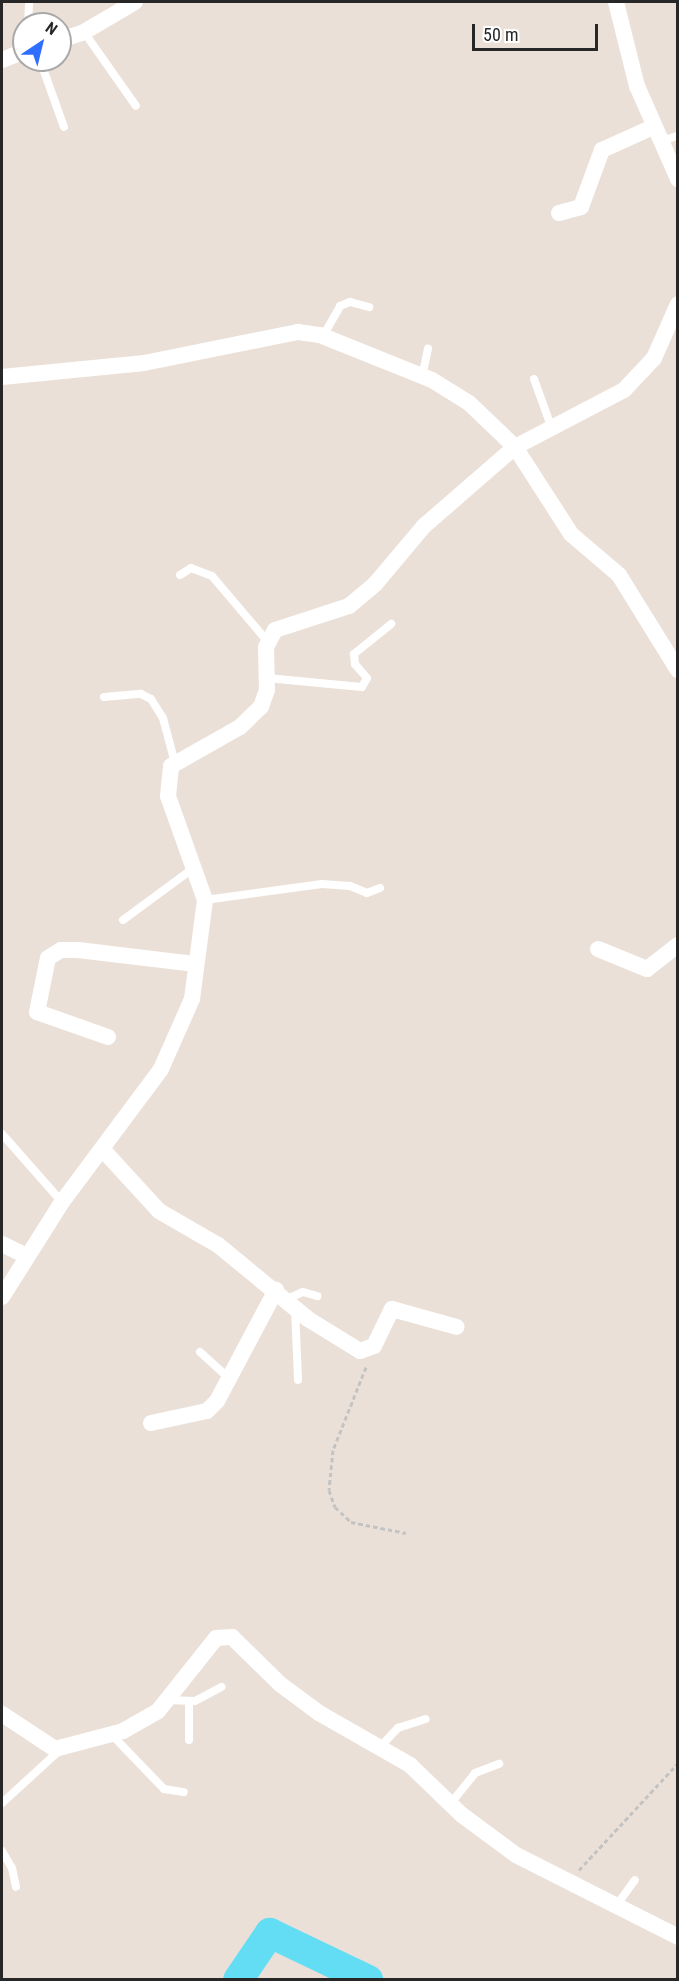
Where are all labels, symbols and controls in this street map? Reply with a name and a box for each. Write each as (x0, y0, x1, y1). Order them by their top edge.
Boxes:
north arrow (12, 12, 72, 72)
scale bar (475, 12, 601, 50)
text: N (42, 18, 61, 39)
text: 50 m (483, 24, 518, 45)

